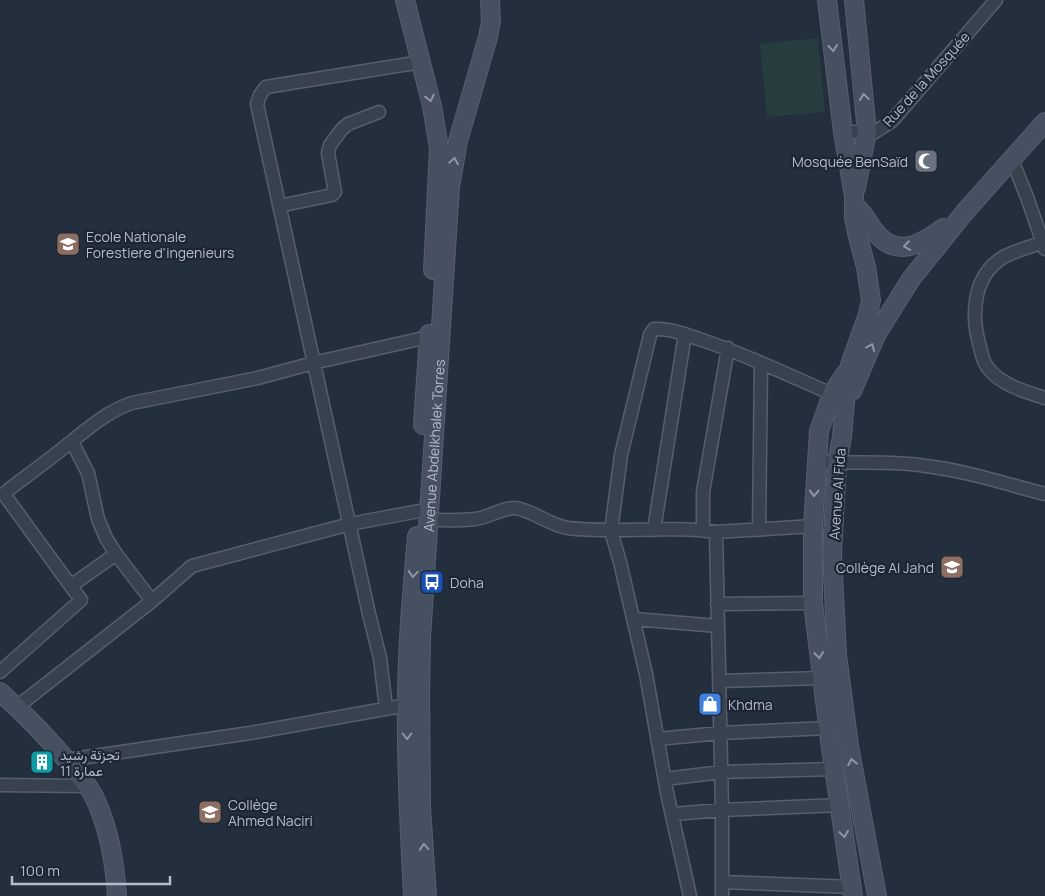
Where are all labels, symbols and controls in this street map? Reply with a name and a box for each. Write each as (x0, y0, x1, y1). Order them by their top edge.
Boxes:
street label: Rue de la Mosquée (878, 27, 974, 131)
one-way arrow (827, 45, 838, 53)
one-way arrow (859, 92, 870, 100)
one-way arrow (424, 94, 435, 103)
mosque icon: Mosquée BenSaïd (913, 148, 939, 174)
place label: Mosquée BenSaïd (792, 152, 908, 171)
one-way arrow (449, 157, 459, 166)
place label: Ecole Nationale Forestiere d'ingenieurs (86, 227, 234, 262)
school or university icon: Ecole Nationale Forestiere d'ingenieurs (55, 231, 81, 257)
one-way arrow (903, 240, 911, 251)
one-way arrow (865, 343, 876, 352)
street label: Avenue Abdelkhalek Torres (418, 359, 448, 533)
street label: Avenue Al Fida (824, 447, 850, 541)
one-way arrow (809, 490, 820, 498)
school or university icon: Collège Al Jahd (939, 554, 965, 580)
place label: Collège Al Jahd (836, 558, 934, 577)
bus stop icon: Doha (419, 569, 445, 595)
one-way arrow (408, 570, 419, 578)
place label: Doha (450, 573, 484, 592)
one-way arrow (813, 652, 824, 660)
shop icon: Khdma (697, 691, 723, 717)
place label: Khdma (728, 695, 773, 714)
one-way arrow (402, 732, 412, 740)
place label: تجزئة رشيد عمارة 11 (60, 745, 120, 780)
building icon: تجزئة رشيد عمارة 11 (29, 749, 55, 775)
one-way arrow (848, 758, 858, 766)
place label: Collège Ahmed Naciri (228, 795, 313, 830)
school or university icon: Collège Ahmed Naciri (197, 799, 223, 825)
one-way arrow (838, 830, 849, 838)
one-way arrow (418, 843, 429, 851)
scale bar (12, 854, 170, 886)
text: 100 m (20, 860, 60, 881)

